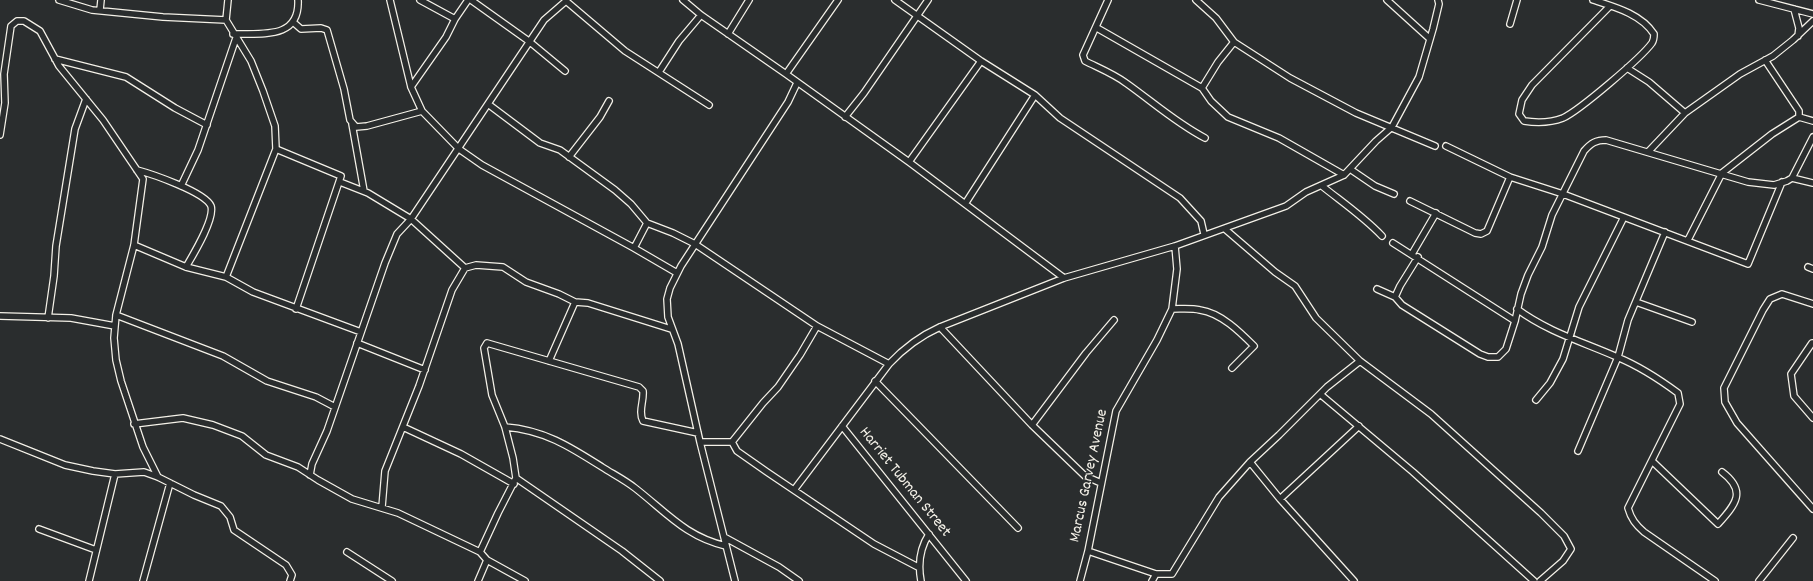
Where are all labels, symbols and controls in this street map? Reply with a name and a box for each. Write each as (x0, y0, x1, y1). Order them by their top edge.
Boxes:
street label: Marcus Garvey Avenue (1067, 408, 1113, 544)
street label: Harriet Tubman Street (854, 424, 954, 542)

